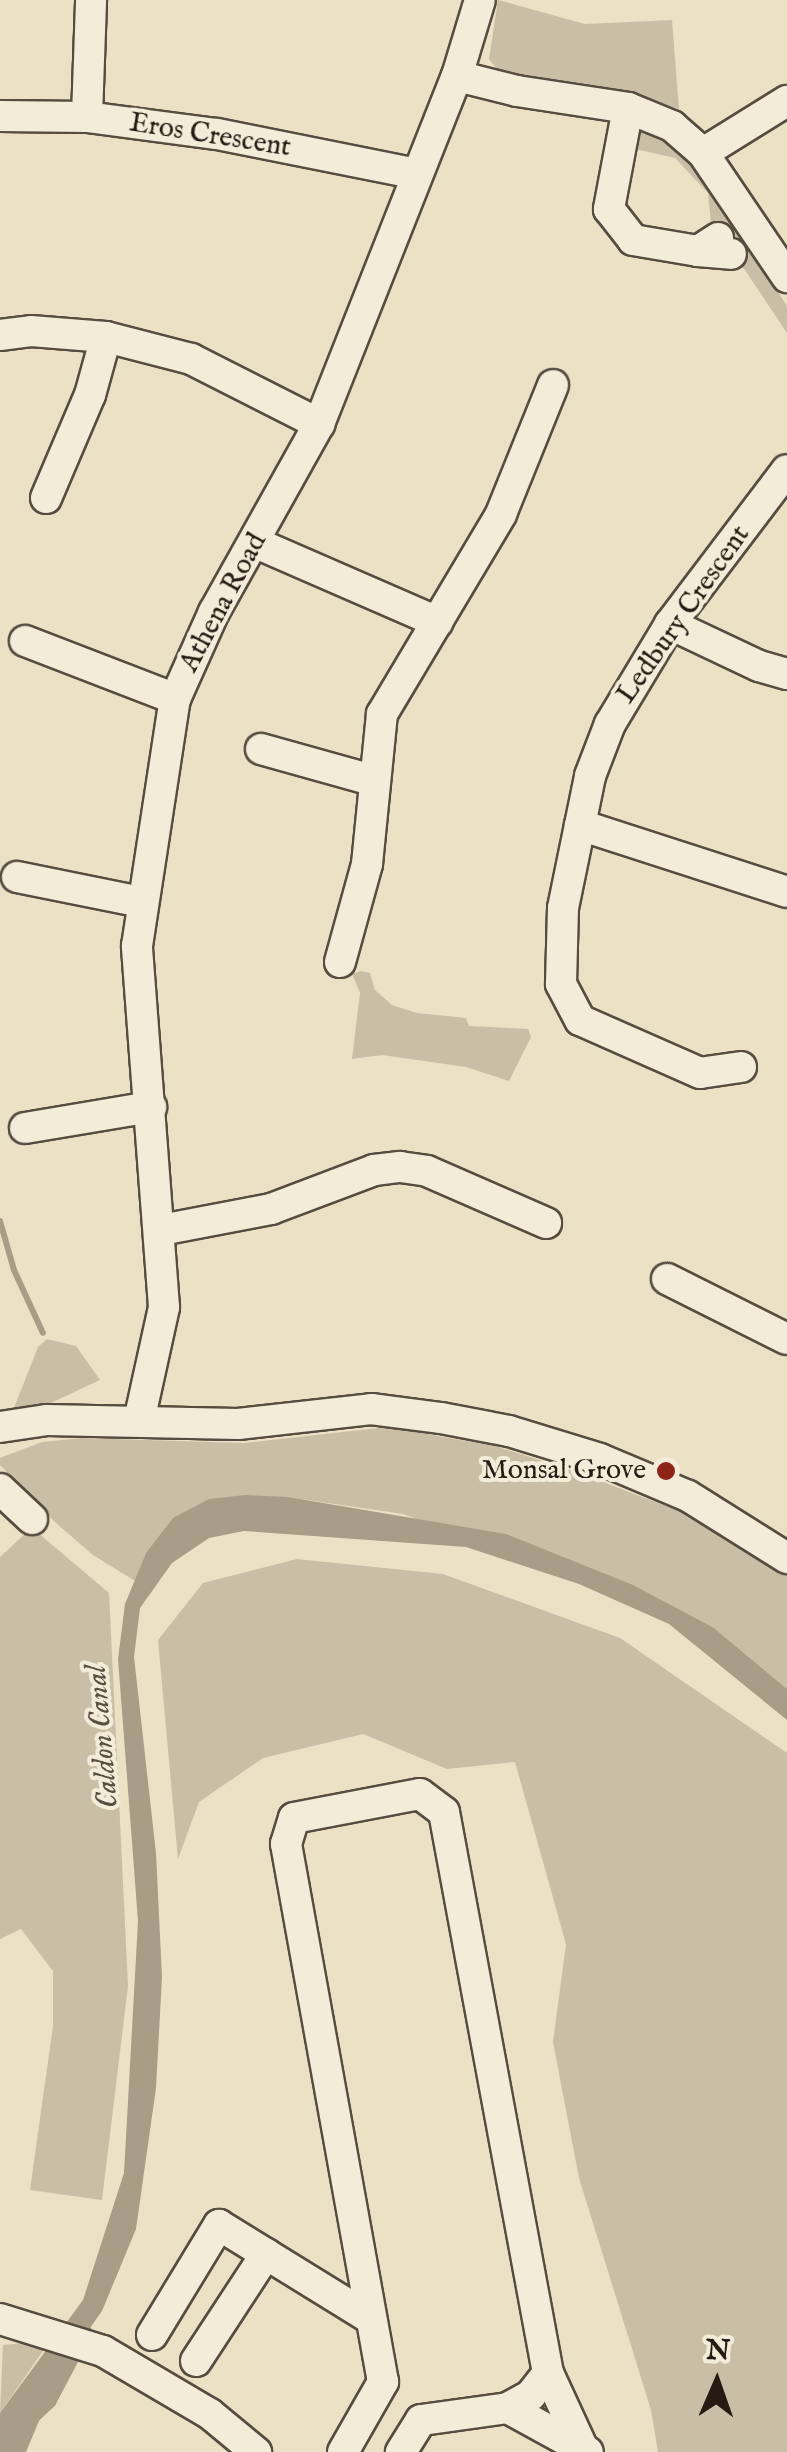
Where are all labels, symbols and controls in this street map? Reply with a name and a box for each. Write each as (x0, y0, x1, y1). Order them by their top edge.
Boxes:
street label: Eros Crescent (127, 107, 293, 165)
street label: Ledbury Crescent (610, 519, 758, 711)
street label: Athena Road (173, 528, 275, 678)
place label: Monsal Grove (482, 1454, 646, 1488)
marker: Monsal Grove (655, 1460, 677, 1482)
water label: Caldon Canal (79, 1664, 127, 1810)
north arrow (667, 2332, 767, 2432)
text: N (705, 2334, 731, 2369)

